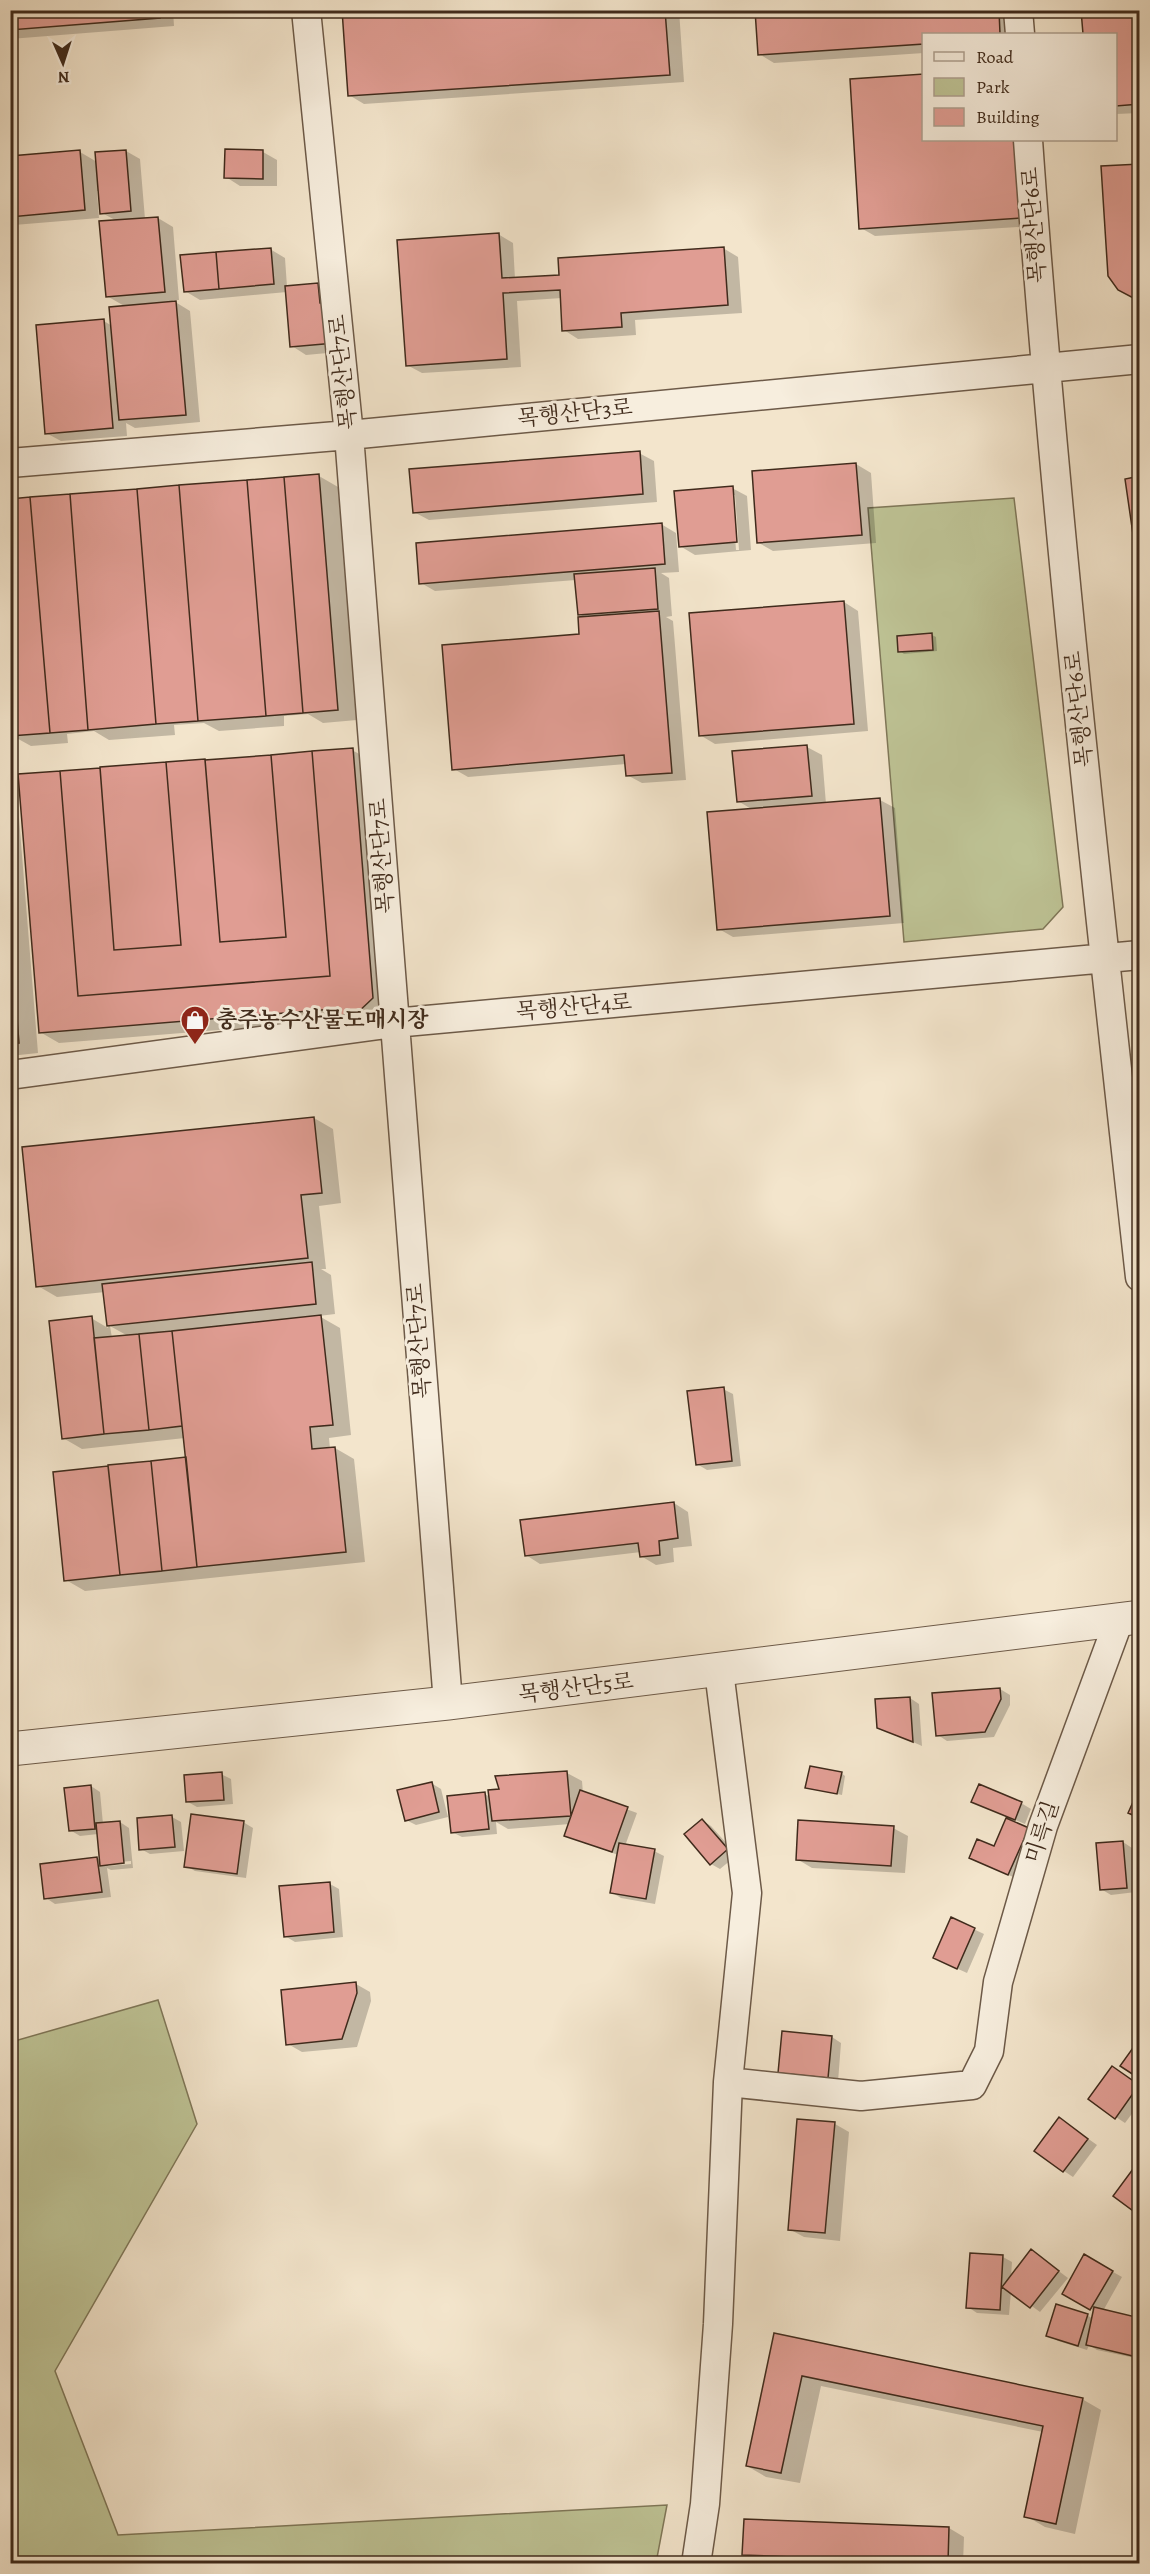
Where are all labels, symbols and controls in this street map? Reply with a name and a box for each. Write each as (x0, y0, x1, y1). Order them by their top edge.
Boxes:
north arrow (33, 33, 93, 93)
legend (922, 33, 1117, 141)
text: Road (976, 45, 1014, 69)
text: N (57, 66, 70, 88)
text: Park (976, 75, 1010, 99)
text: Building (976, 105, 1040, 129)
street label: 목행산단6로 (1015, 166, 1053, 284)
street label: 목행산단7로 (322, 313, 364, 431)
street label: 목행산단3로 (516, 392, 634, 434)
street label: 목행산단6로 (1058, 650, 1100, 768)
street label: 목행산단7로 (363, 797, 401, 915)
street label: 목행산단4로 (515, 987, 633, 1027)
shop icon: 충주농수산물도매시장 (179, 1004, 211, 1046)
place label: 충주농수산물도매시장 (216, 1005, 429, 1035)
street label: 목행산단7로 (400, 1282, 438, 1400)
street label: 목행산단5로 (517, 1666, 635, 1710)
street label: 미륵길 (1018, 1797, 1066, 1867)

